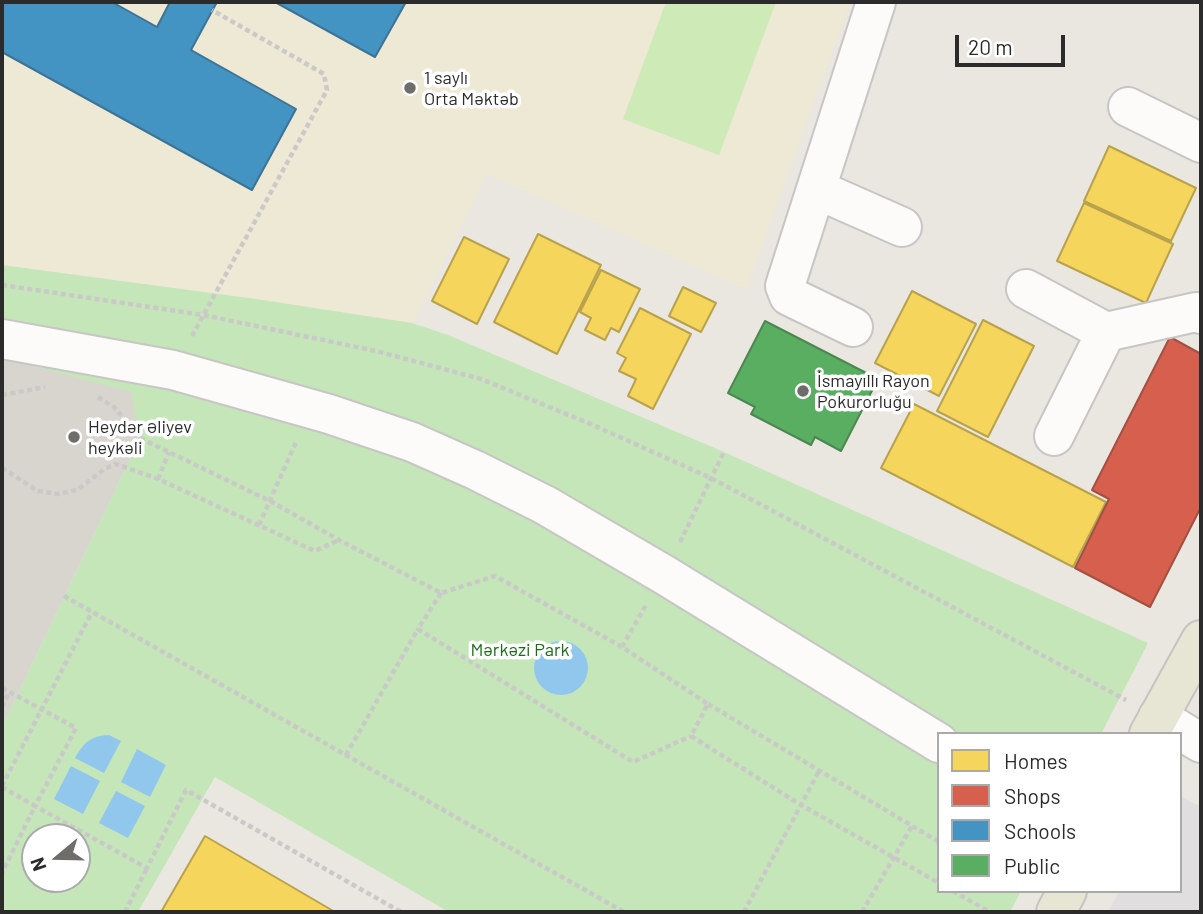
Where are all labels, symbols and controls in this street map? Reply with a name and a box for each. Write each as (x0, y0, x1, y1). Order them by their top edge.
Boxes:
scale bar (958, 21, 1068, 65)
text: 20 m (968, 34, 1013, 59)
place label: 1 saylı Orta Məktəb (424, 67, 519, 110)
marker: 1 saylı Orta Məktəb (402, 80, 418, 96)
place label: İsmayıllı Rayon Pokurorluğu (817, 370, 930, 412)
marker: İsmayıllı Rayon Pokurorluğu (795, 383, 811, 399)
place label: Heydər Əliyev heykəli (88, 416, 192, 458)
marker: Heydər Əliyev heykəli (66, 429, 82, 445)
park label: Mərkəzi Park (470, 639, 570, 661)
legend (937, 732, 1182, 893)
text: Homes (1004, 748, 1068, 773)
text: Shops (1004, 783, 1061, 808)
text: Schools (1004, 818, 1076, 843)
north arrow (21, 823, 91, 893)
text: Public (1004, 853, 1060, 878)
text: N (25, 855, 50, 874)

